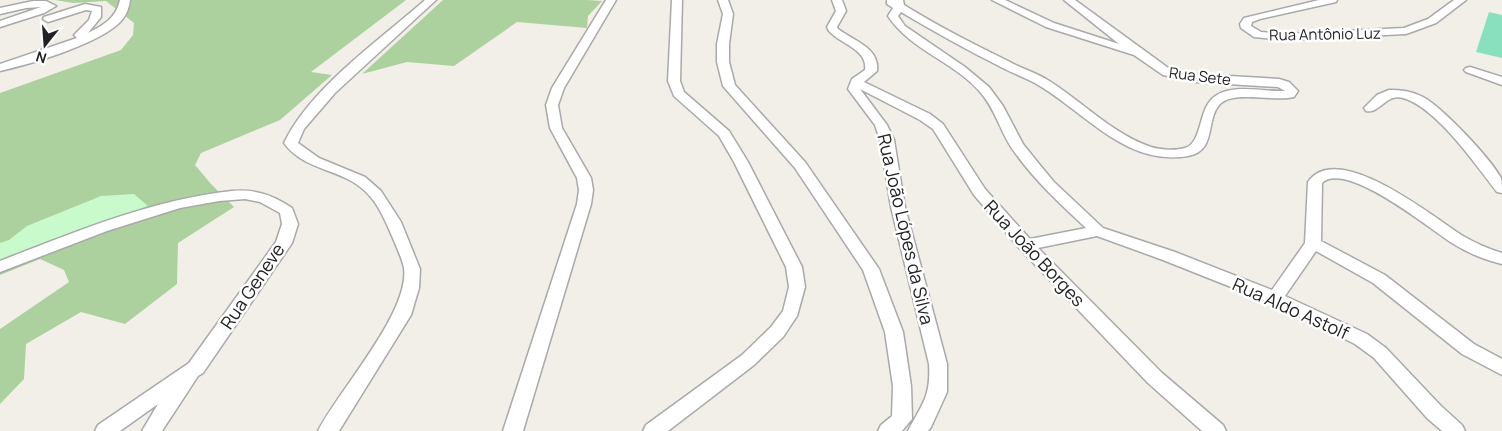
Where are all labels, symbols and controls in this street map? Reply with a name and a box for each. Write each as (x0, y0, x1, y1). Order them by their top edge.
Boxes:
north arrow (20, 20, 70, 70)
street label: Rua Antônio Luz (1269, 23, 1381, 45)
text: N (33, 47, 49, 68)
street label: Rua Sete (1168, 62, 1232, 90)
street label: Rua João Lópes da Silva (872, 131, 940, 327)
street label: Rua João Borges (979, 195, 1091, 311)
street label: Rua Geneve (214, 238, 290, 334)
street label: Rua Aldo Astolf (1229, 272, 1354, 345)

